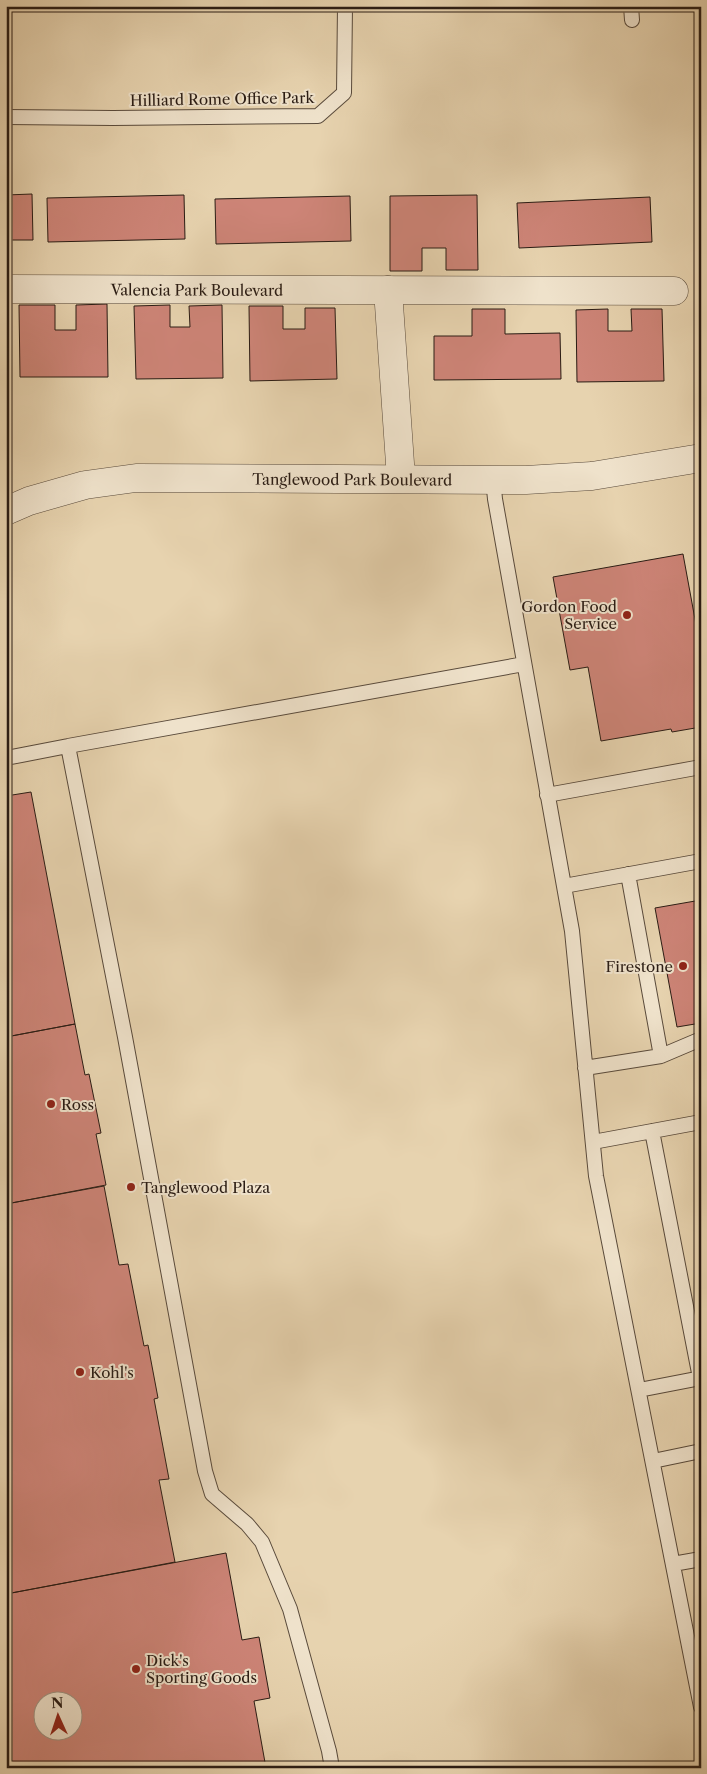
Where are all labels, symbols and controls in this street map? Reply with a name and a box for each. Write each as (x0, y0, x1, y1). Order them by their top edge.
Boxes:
street label: Hilliard Rome Office Park (130, 88, 316, 110)
street label: Valencia Park Boulevard (110, 280, 283, 299)
street label: Tanglewood Park Boulevard (252, 469, 452, 489)
place label: Gordon Food Service (521, 597, 617, 633)
marker: Gordon Food Service (621, 609, 633, 621)
place label: Firestone (605, 957, 673, 976)
marker: Firestone (677, 960, 689, 972)
place label: Ross (61, 1095, 94, 1114)
marker: Ross (45, 1098, 57, 1110)
place label: Tanglewood Plaza (141, 1178, 270, 1197)
marker: Tanglewood Plaza (125, 1181, 137, 1193)
place label: Kohl's (90, 1363, 134, 1382)
marker: Kohl's (74, 1366, 86, 1378)
place label: Dick's Sporting Goods (146, 1651, 257, 1687)
marker: Dick's Sporting Goods (130, 1663, 142, 1675)
north arrow (32, 1692, 82, 1742)
text: N (51, 1694, 64, 1712)

